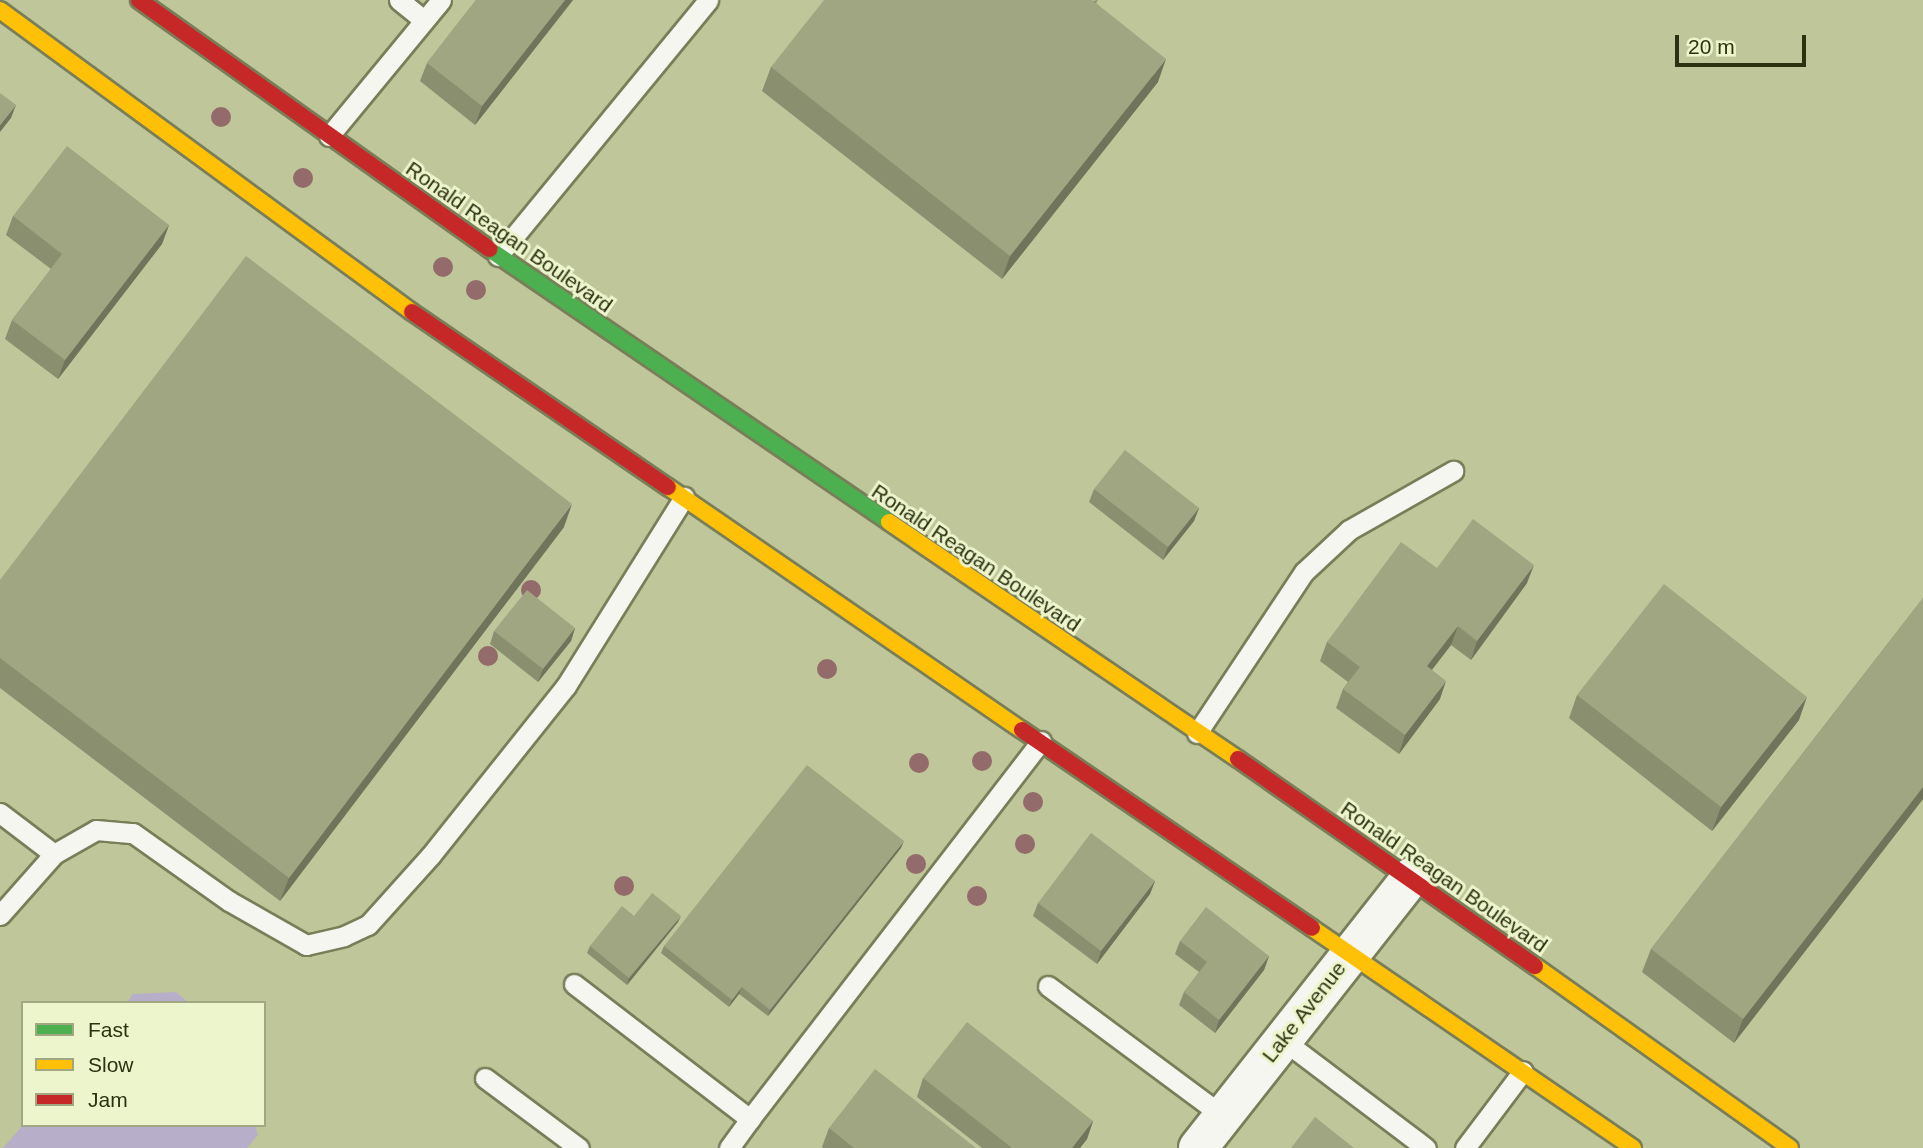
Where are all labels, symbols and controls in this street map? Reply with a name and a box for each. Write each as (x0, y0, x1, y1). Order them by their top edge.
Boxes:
scale bar (1678, 21, 1809, 65)
text: 20 m (1688, 35, 1735, 58)
street label: Ronald Reagan Boulevard (401, 156, 617, 318)
street label: Ronald Reagan Boulevard (867, 479, 1085, 637)
street label: Ronald Reagan Boulevard (1336, 796, 1552, 958)
street label: Lake Avenue (1256, 956, 1352, 1068)
legend (21, 1001, 266, 1127)
text: Fast (88, 1018, 129, 1041)
text: Slow (88, 1053, 134, 1076)
text: Jam (88, 1088, 128, 1111)

